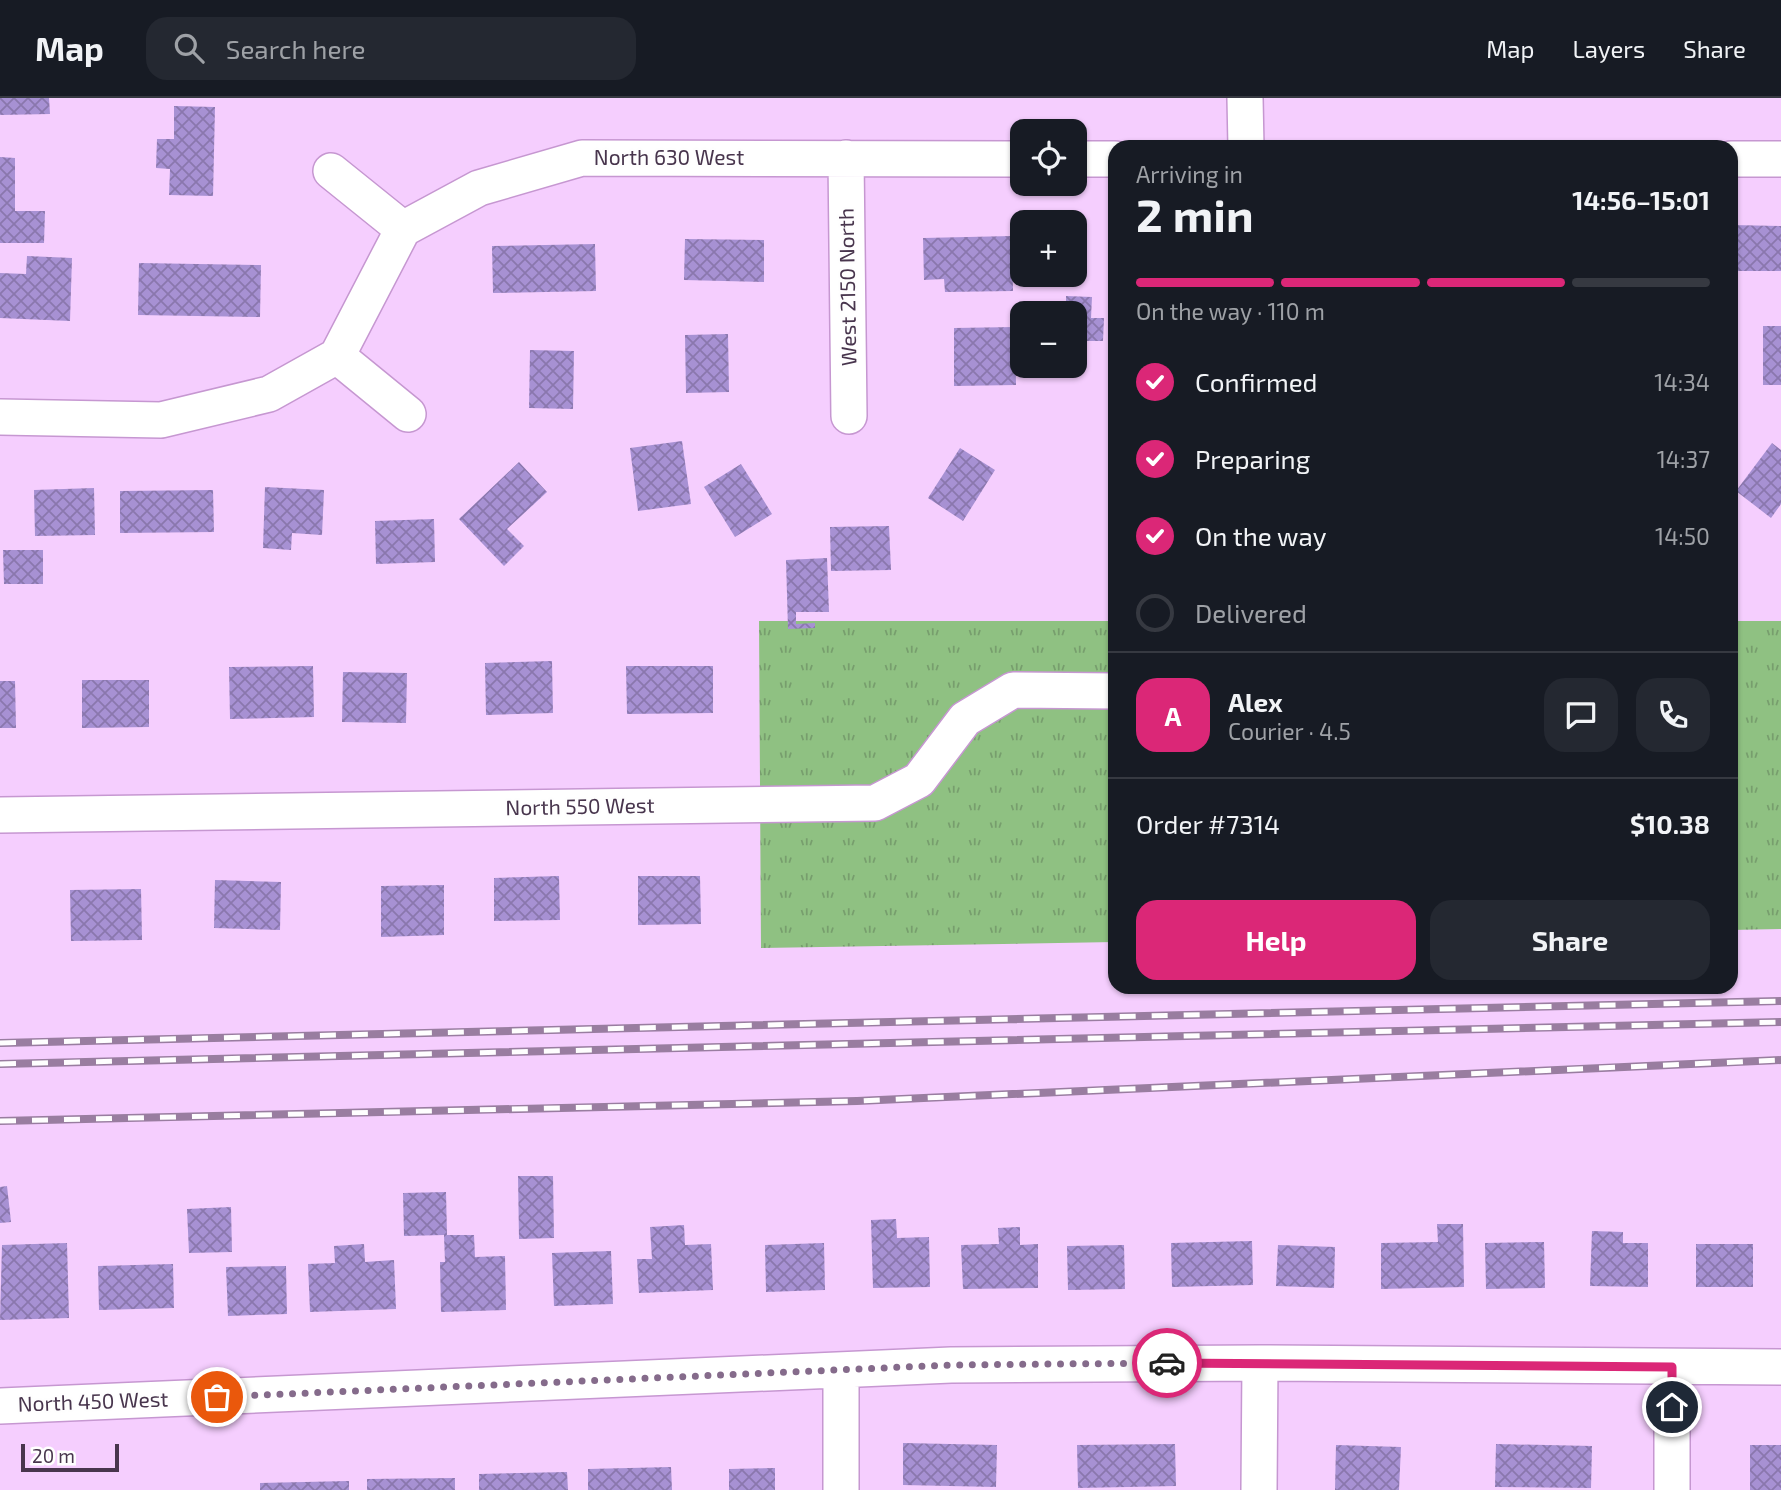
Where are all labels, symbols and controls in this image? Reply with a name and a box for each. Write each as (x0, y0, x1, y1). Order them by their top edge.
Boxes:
search box (146, 17, 636, 80)
text: Map (35, 28, 104, 68)
icon: search (170, 29, 208, 67)
text: Search here (226, 33, 365, 64)
text: Map (1486, 34, 1534, 63)
text: Layers (1572, 34, 1645, 63)
text: Share (1683, 34, 1746, 63)
map controls (1010, 119, 1087, 378)
button: locate (1010, 119, 1087, 196)
street label: North 630 West (594, 144, 744, 169)
text: Arriving in (1136, 160, 1243, 188)
text: 14:56–15:01 (1572, 184, 1710, 215)
text: 2 min (1136, 186, 1254, 241)
street label: West 2150 North (833, 208, 860, 366)
button: + (1010, 210, 1087, 287)
text: On the way · 110 m (1136, 297, 1325, 325)
button: − (1010, 301, 1087, 378)
icon: check (1136, 363, 1174, 401)
text: Confirmed (1195, 366, 1318, 397)
text: 14:34 (1654, 368, 1710, 396)
icon: check (1136, 440, 1174, 478)
text: Preparing (1195, 443, 1310, 474)
text: 14:37 (1657, 445, 1710, 473)
icon: check (1136, 517, 1174, 555)
text: On the way (1195, 520, 1326, 551)
text: 14:50 (1655, 522, 1710, 550)
text: Delivered (1195, 597, 1307, 628)
button: chat (1544, 678, 1618, 752)
button: phone (1636, 678, 1710, 752)
text: Alex (1228, 686, 1283, 717)
text: A (1165, 700, 1181, 731)
text: Courier · 4.5 (1228, 717, 1351, 745)
street label: North 550 West (505, 792, 655, 819)
text: Order #7314 (1136, 808, 1280, 839)
text: $10.38 (1630, 808, 1710, 839)
button: Help (1136, 900, 1416, 980)
button: Share (1430, 900, 1710, 980)
courier (1132, 1328, 1202, 1398)
icon: car (1148, 1344, 1186, 1382)
pin (187, 1367, 247, 1427)
pin (1642, 1377, 1702, 1437)
icon: bag (198, 1378, 236, 1416)
street label: North 450 West (17, 1385, 169, 1416)
icon: home (1653, 1388, 1691, 1426)
scale bar (21, 1441, 119, 1473)
text: 20 m (32, 1444, 75, 1467)

